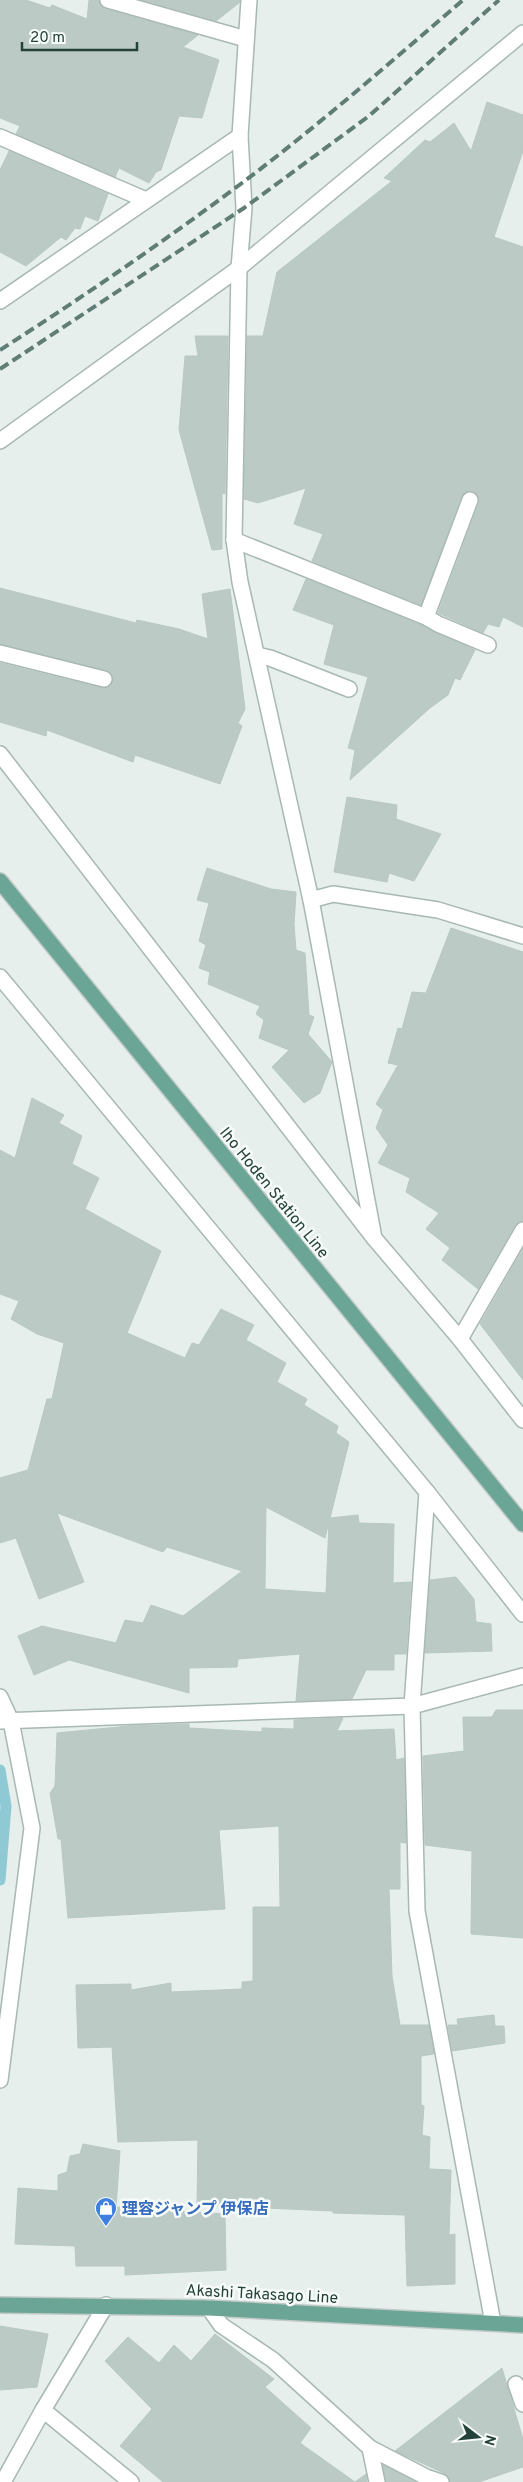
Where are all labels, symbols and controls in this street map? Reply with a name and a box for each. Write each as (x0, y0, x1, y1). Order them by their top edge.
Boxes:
scale bar (22, 20, 138, 52)
text: 20 m (30, 29, 65, 48)
street label: Iho Hoden Station Line (214, 1124, 333, 1263)
shop icon: 理容ジャンプ 伊保店 (94, 2196, 118, 2227)
place label: 理容ジャンプ 伊保店 (122, 2200, 269, 2220)
street label: Akashi Takasago Line (185, 2281, 339, 2309)
north arrow (453, 2412, 503, 2462)
text: N (479, 2433, 499, 2447)

